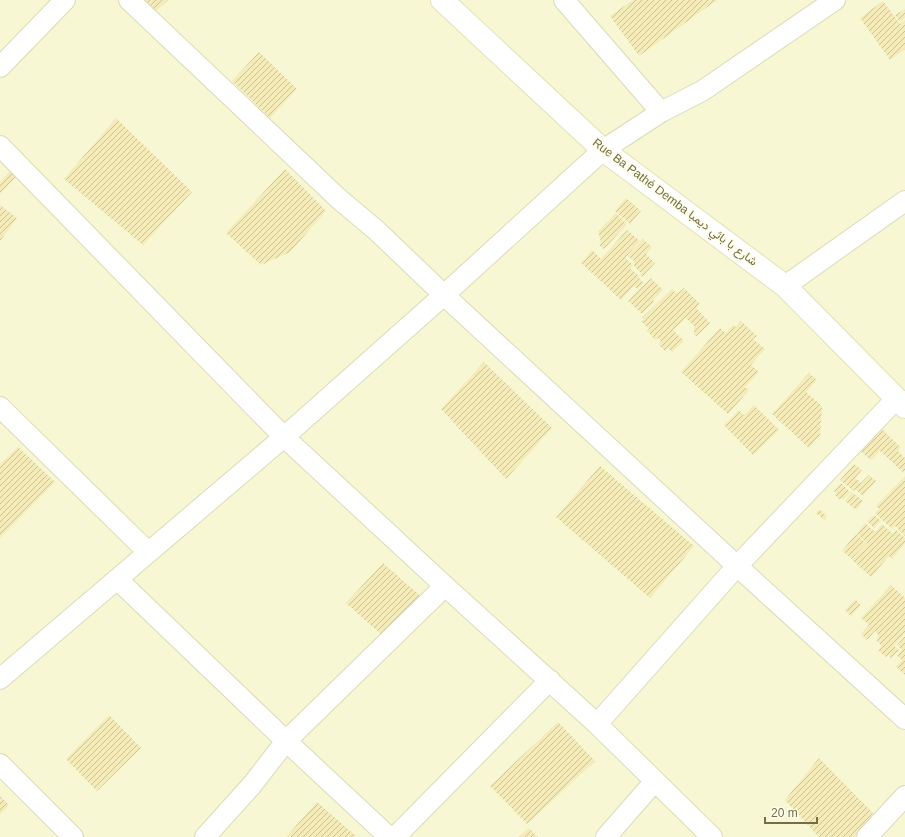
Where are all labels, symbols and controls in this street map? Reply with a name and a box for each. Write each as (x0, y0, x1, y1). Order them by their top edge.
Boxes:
street label: Rue Ba Pathé Demba شارع با باثي ديمبا (588, 135, 760, 271)
scale bar (765, 799, 817, 825)
text: 20 m (771, 806, 798, 820)

